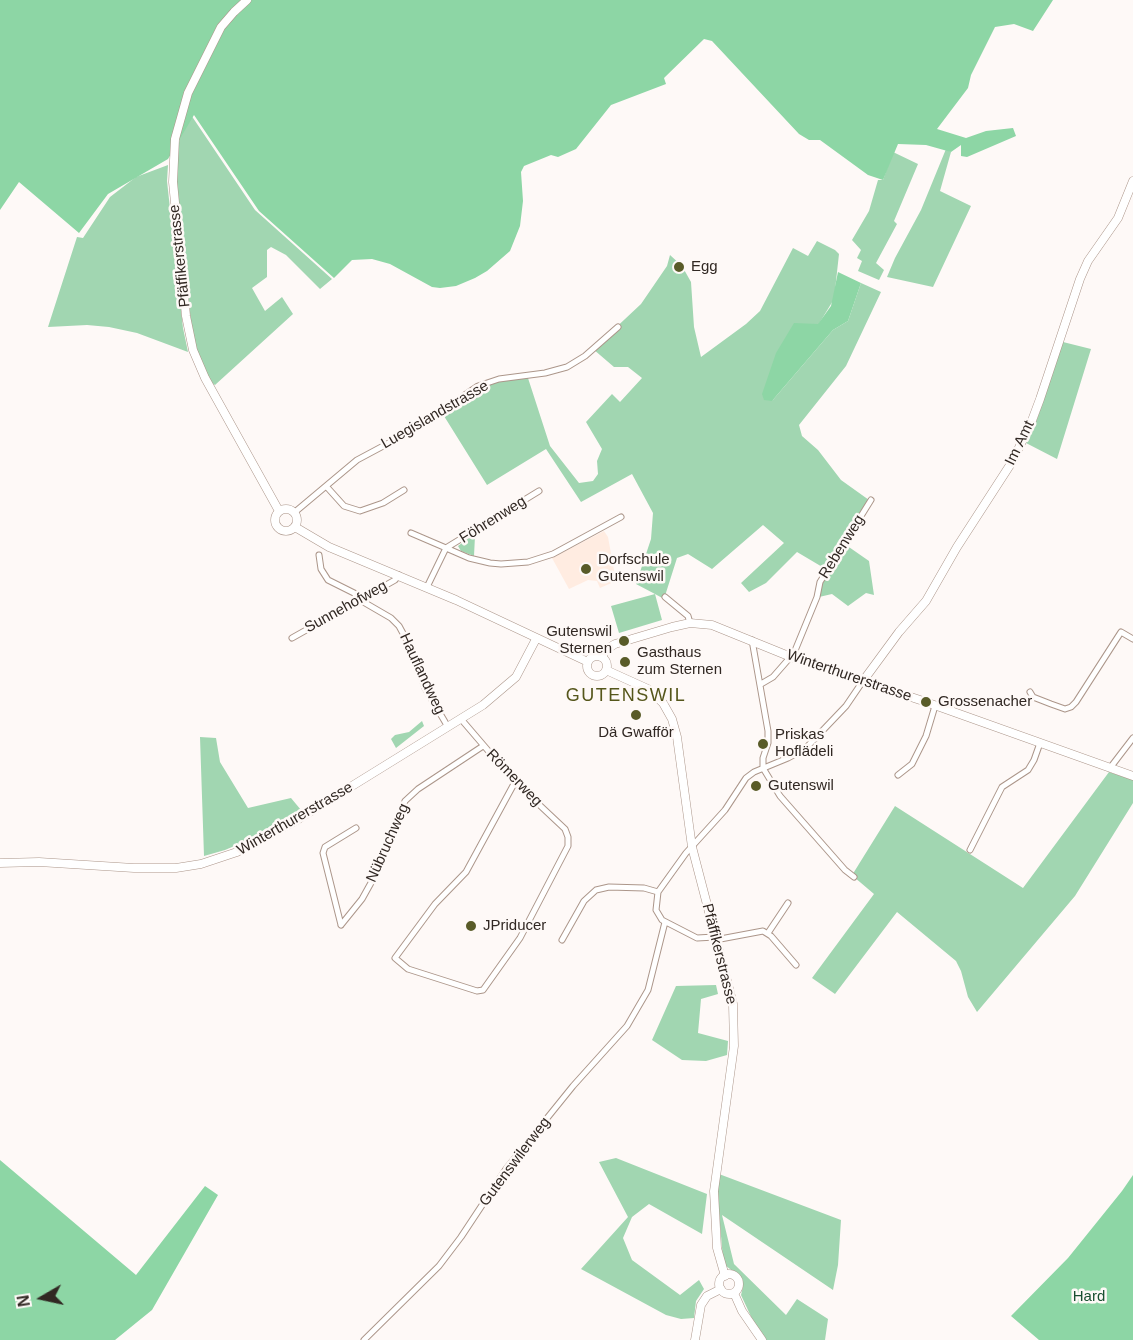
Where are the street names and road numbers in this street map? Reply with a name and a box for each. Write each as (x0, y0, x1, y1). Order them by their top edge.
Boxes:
street label: Pfäffikerstrasse (166, 204, 194, 308)
street label: Luegislandstrasse (378, 377, 492, 453)
street label: Im Amt (1002, 418, 1038, 468)
street label: Föhrenweg (456, 492, 530, 548)
street label: Rebenweg (815, 512, 869, 582)
street label: Sunnehofweg (302, 577, 390, 637)
street label: Hauflandweg (395, 631, 449, 717)
street label: Winterthurerstrasse (784, 646, 914, 706)
street label: Römerweg (482, 746, 546, 810)
street label: Winterthurerstrasse (234, 778, 356, 860)
street label: Nübruchweg (363, 801, 413, 885)
street label: Pfäffikerstrasse (698, 902, 740, 1006)
street label: Gutenswilerweg (476, 1114, 554, 1210)

